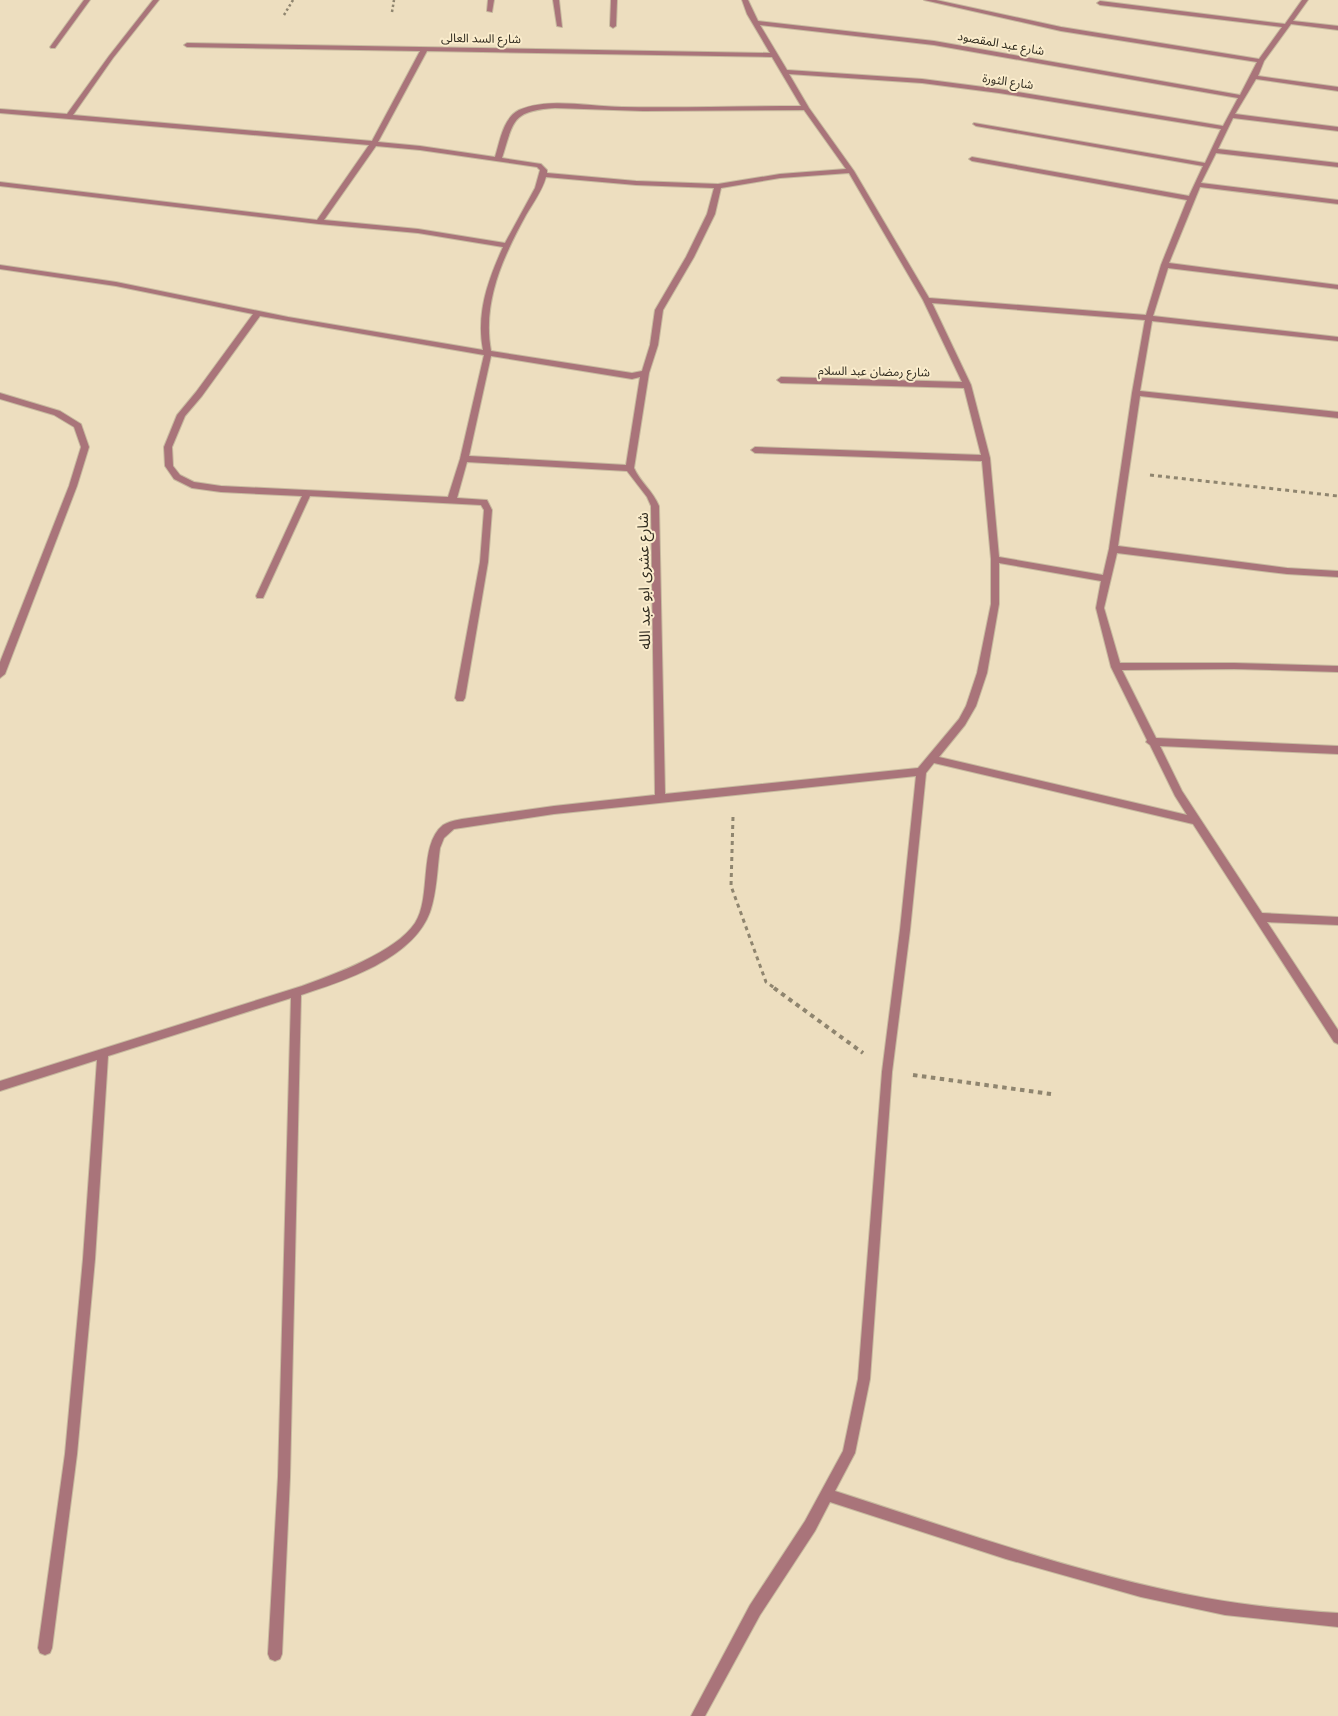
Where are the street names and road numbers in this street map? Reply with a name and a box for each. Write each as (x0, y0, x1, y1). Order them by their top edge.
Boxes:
street label: شارع عبد المقصود (956, 27, 1046, 60)
street label: شارع السد العالى (441, 29, 521, 48)
street label: شارع الثورة (981, 69, 1035, 94)
street label: شارع رمضان عبد السلام (818, 362, 930, 381)
street label: شارع عشرى ابو عبد الله (632, 512, 657, 650)

